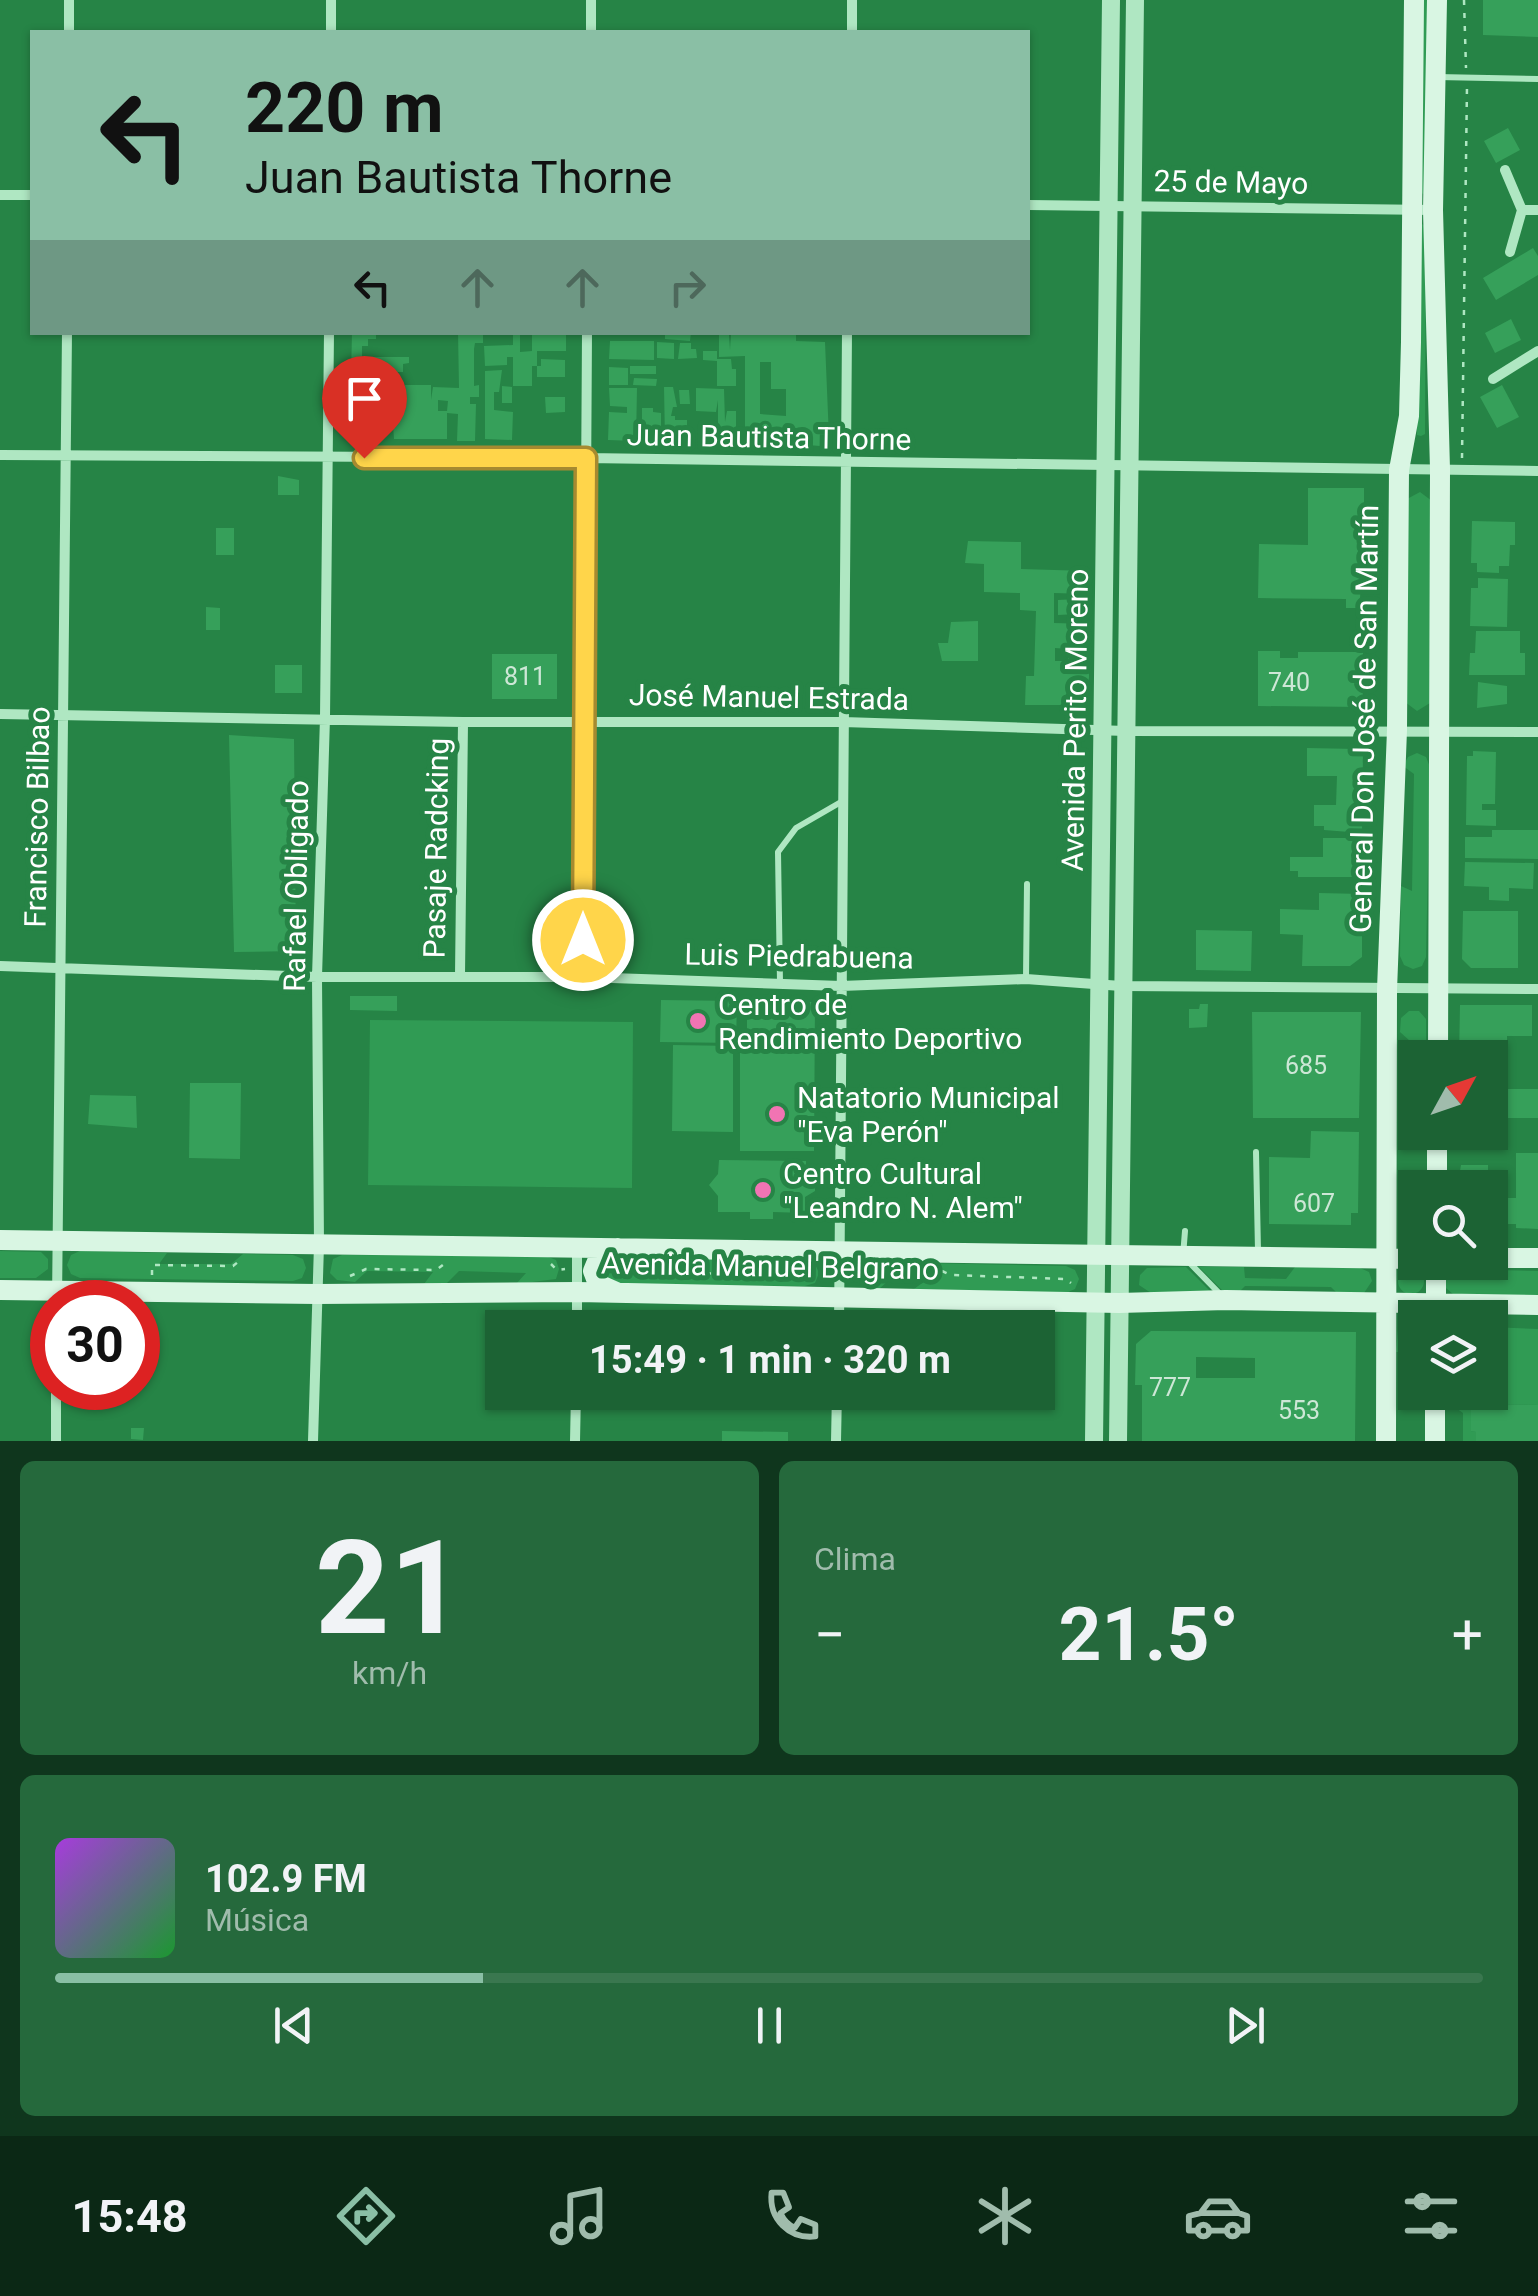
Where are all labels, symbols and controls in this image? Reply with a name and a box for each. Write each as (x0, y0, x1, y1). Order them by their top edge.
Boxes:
text: 220 m (245, 67, 444, 149)
icon: left (80, 70, 210, 200)
text: Juan Bautista Thorne (245, 151, 672, 204)
street label: 25 de Mayo (1153, 163, 1309, 201)
icon: left (345, 260, 400, 315)
icon: ahead (450, 260, 505, 315)
icon: ahead (555, 260, 610, 315)
icon: right (660, 260, 715, 315)
pin (322, 356, 407, 459)
icon: arrive (337, 371, 392, 426)
street label: Juan Bautista Thorne (626, 417, 912, 457)
street label: General Don José de San Martín (1343, 505, 1385, 933)
street label: Avenida Perito Moreno (1055, 568, 1095, 872)
house number: 811 (504, 662, 546, 691)
house number: 740 (1268, 668, 1310, 697)
street label: José Manuel Estrada (629, 677, 909, 717)
street label: Francisco Bilbao (18, 706, 56, 928)
street label: Pasaje Radcking (417, 737, 455, 959)
street label: Rafael Obligado (277, 780, 315, 992)
position arrow (531, 888, 635, 992)
street label: Luis Piedrabuena (684, 937, 914, 975)
place label: Centro de Rendimiento Deportivo (718, 987, 1022, 1056)
marker: Centro de Rendimiento Deportivo (687, 1010, 709, 1032)
north arrow (1398, 1040, 1508, 1150)
map controls (1398, 1040, 1508, 1410)
house number: 685 (1285, 1051, 1327, 1080)
place label: Natatorio Municipal "Eva Perón" (797, 1080, 1060, 1149)
marker: Natatorio Municipal "Eva Perón" (766, 1103, 788, 1125)
place label: Centro Cultural "Leandro N. Alem" (783, 1156, 1023, 1225)
button: search (1398, 1170, 1508, 1280)
marker: Centro Cultural "Leandro N. Alem" (752, 1179, 774, 1201)
house number: 607 (1293, 1189, 1335, 1218)
street label: Avenida Manuel Belgrano (601, 1246, 939, 1286)
speed limit sign: 30 (30, 1280, 160, 1410)
button: layers (1398, 1300, 1508, 1410)
text: 15:49 · 1 min · 320 m (589, 1338, 951, 1382)
house number: 777 (1149, 1373, 1191, 1402)
house number: 553 (1278, 1396, 1320, 1425)
text: 21 (315, 1512, 464, 1665)
text: Clima (814, 1540, 896, 1578)
text: 21.5° (1059, 1590, 1239, 1678)
text: − (814, 1603, 845, 1667)
text: + (1452, 1603, 1483, 1667)
text: km/h (352, 1654, 427, 1692)
text: 102.9 FM (205, 1857, 367, 1901)
text: Música (205, 1901, 309, 1939)
icon: previous (266, 1998, 321, 2053)
icon: pause (742, 1998, 797, 2053)
icon: next (1218, 1998, 1273, 2053)
icon: directions (331, 2181, 401, 2251)
icon: music (544, 2181, 614, 2251)
icon: phone (757, 2181, 827, 2251)
icon: climate (970, 2181, 1040, 2251)
icon: car (1183, 2181, 1253, 2251)
icon: filters (1396, 2181, 1466, 2251)
text: 15:48 (72, 2190, 188, 2243)

